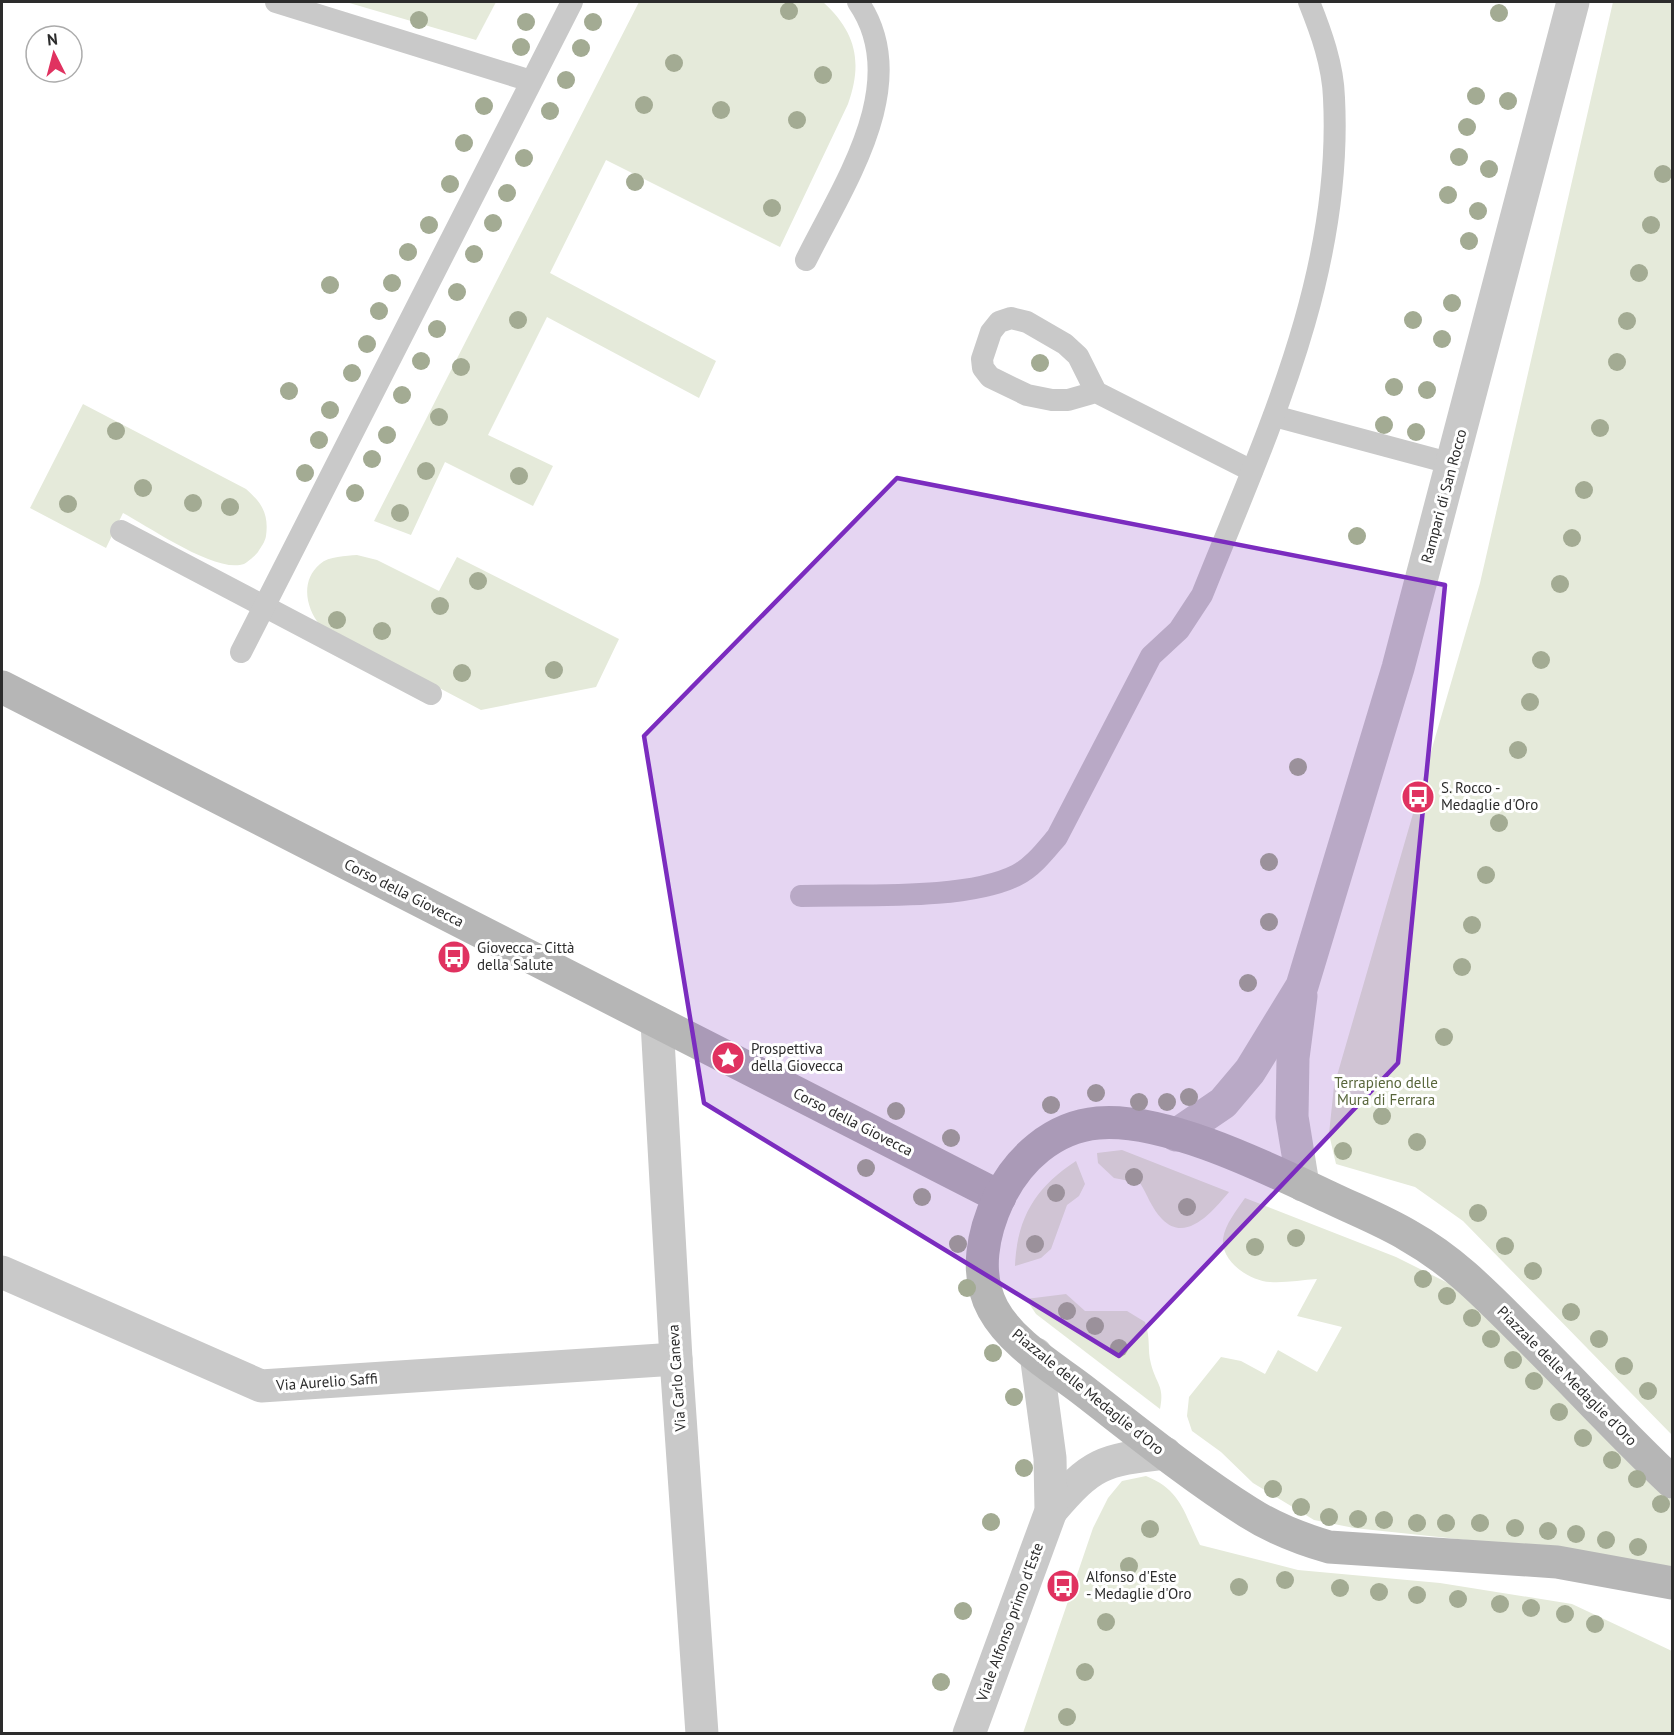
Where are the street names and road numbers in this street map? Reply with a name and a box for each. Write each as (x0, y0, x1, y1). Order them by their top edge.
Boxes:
street label: Rampari di San Rocco (1416, 427, 1471, 565)
street label: Corso della Giovecca (341, 854, 467, 931)
street label: Corso della Giovecca (790, 1083, 916, 1160)
street label: Piazzale delle Medaglie d'Oro (1493, 1302, 1641, 1450)
street label: Via Carlo Caneva (663, 1324, 690, 1433)
street label: Piazzale delle Medaglie d'Oro (1009, 1324, 1168, 1459)
street label: Via Aurelio Saffi (275, 1368, 378, 1395)
street label: Viale Alfonso primo d'Este (972, 1540, 1047, 1705)

